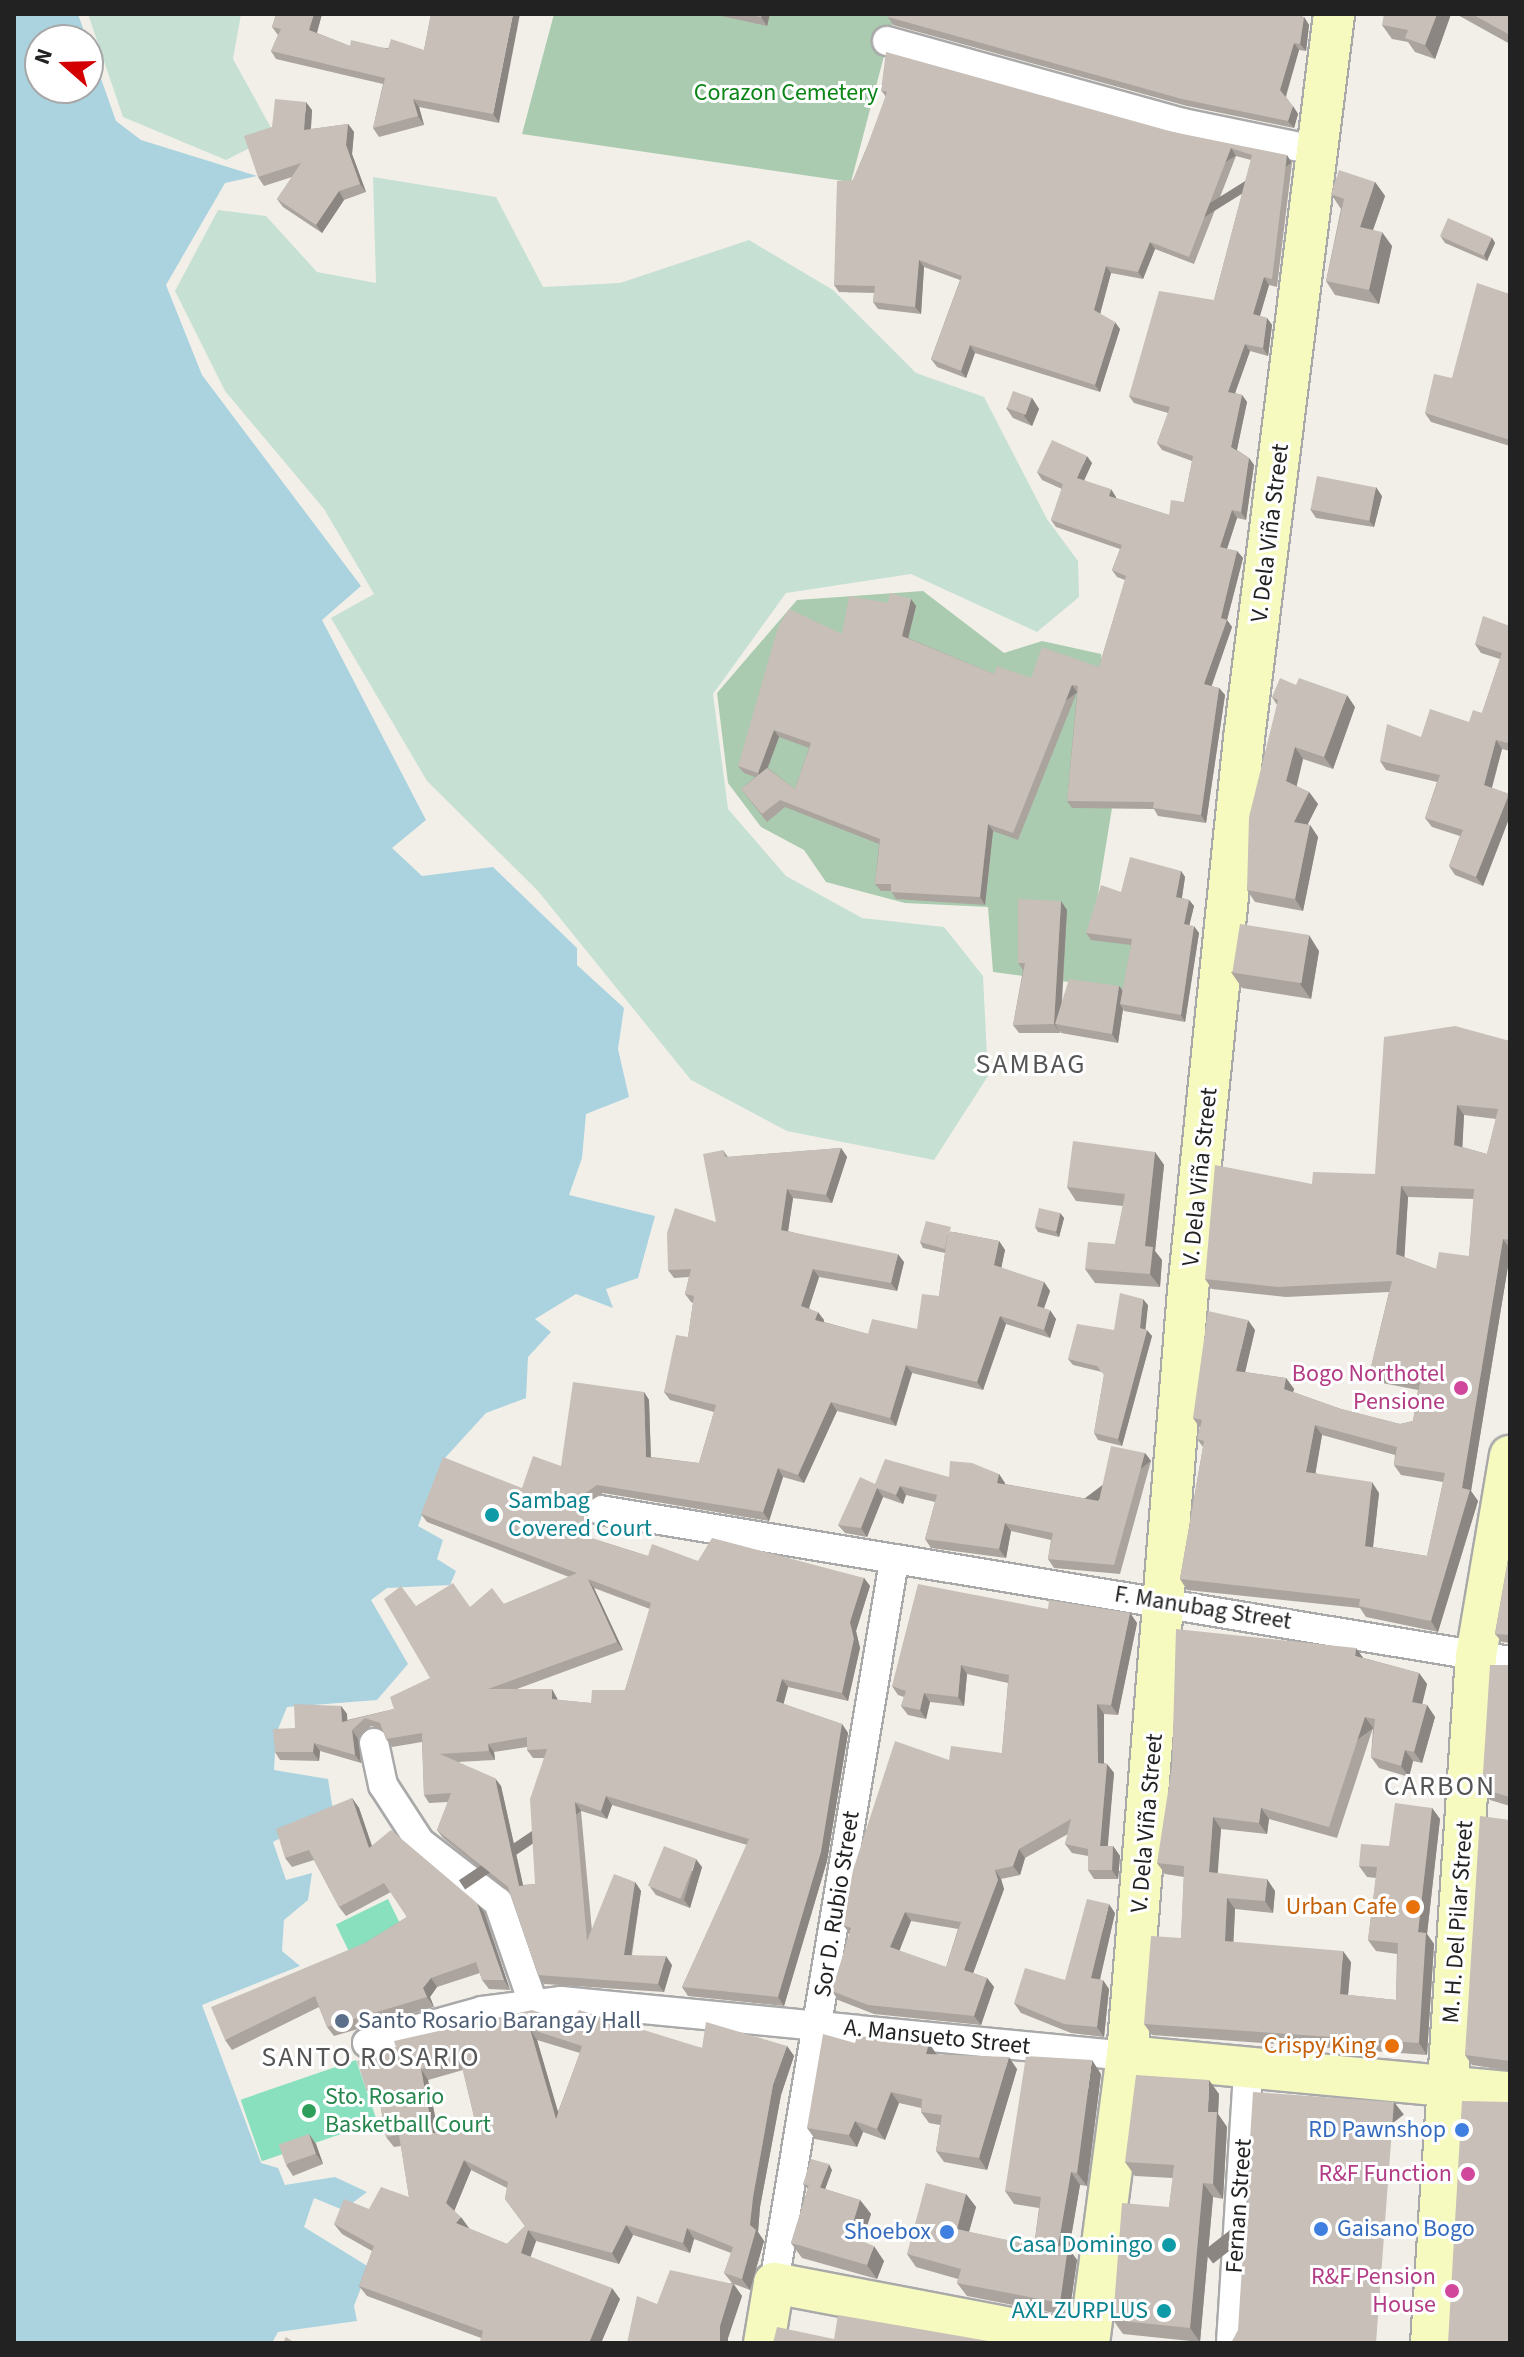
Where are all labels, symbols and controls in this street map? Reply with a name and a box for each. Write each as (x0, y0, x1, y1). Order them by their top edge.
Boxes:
north arrow (24, 24, 104, 104)
text: N (26, 44, 61, 69)
park label: Corazon Cemetery (694, 79, 878, 107)
street label: V. Dela Viña Street (1245, 442, 1295, 624)
district label: SAMBAG (975, 1047, 1087, 1081)
street label: V. Dela Viña Street (1176, 1086, 1224, 1268)
place label: Bogo Northotel Pensione (1292, 1360, 1445, 1416)
marker: Bogo Northotel Pensione (1452, 1379, 1470, 1397)
place label: Sambag Covered Court (508, 1487, 652, 1543)
marker: Sambag Covered Court (483, 1506, 501, 1524)
street label: F. Manubag Street (1113, 1580, 1293, 1636)
street label: V. Dela Viña Street (1125, 1732, 1169, 1914)
district label: CARBON (1384, 1769, 1496, 1803)
street label: Sor D. Rubio Street (808, 1809, 866, 1999)
street label: M. H. Del Pilar Street (1437, 1820, 1479, 2024)
place label: Urban Cafe (1286, 1893, 1397, 1921)
marker: Urban Cafe (1404, 1898, 1422, 1916)
place label: Santo Rosario Barangay Hall (358, 2007, 641, 2035)
marker: Santo Rosario Barangay Hall (333, 2012, 351, 2030)
street label: A. Mansueto Street (843, 2013, 1031, 2061)
place label: Crispy King (1264, 2032, 1376, 2060)
marker: Crispy King (1383, 2037, 1401, 2055)
district label: SANTO ROSARIO (261, 2040, 481, 2074)
place label: Sto. Rosario Basketball Court (325, 2083, 491, 2139)
marker: Sto. Rosario Basketball Court (300, 2102, 318, 2120)
place label: RD Pawnshop (1308, 2116, 1446, 2144)
marker: RD Pawnshop (1453, 2121, 1471, 2139)
street label: Fernan Street (1220, 2138, 1258, 2274)
place label: R&F Function (1319, 2160, 1452, 2188)
marker: R&F Function (1459, 2165, 1477, 2183)
place label: Gaisano Bogo (1337, 2215, 1475, 2243)
place label: Shoebox (844, 2218, 931, 2246)
marker: Gaisano Bogo (1312, 2220, 1330, 2238)
marker: Shoebox (938, 2223, 956, 2241)
place label: Casa Domingo (1009, 2231, 1153, 2259)
marker: Casa Domingo (1160, 2236, 1178, 2254)
place label: R&F Pension House (1311, 2263, 1436, 2319)
marker: R&F Pension House (1443, 2282, 1461, 2300)
place label: AXL ZURPLUS (1012, 2297, 1148, 2325)
marker: AXL ZURPLUS (1155, 2302, 1173, 2320)

